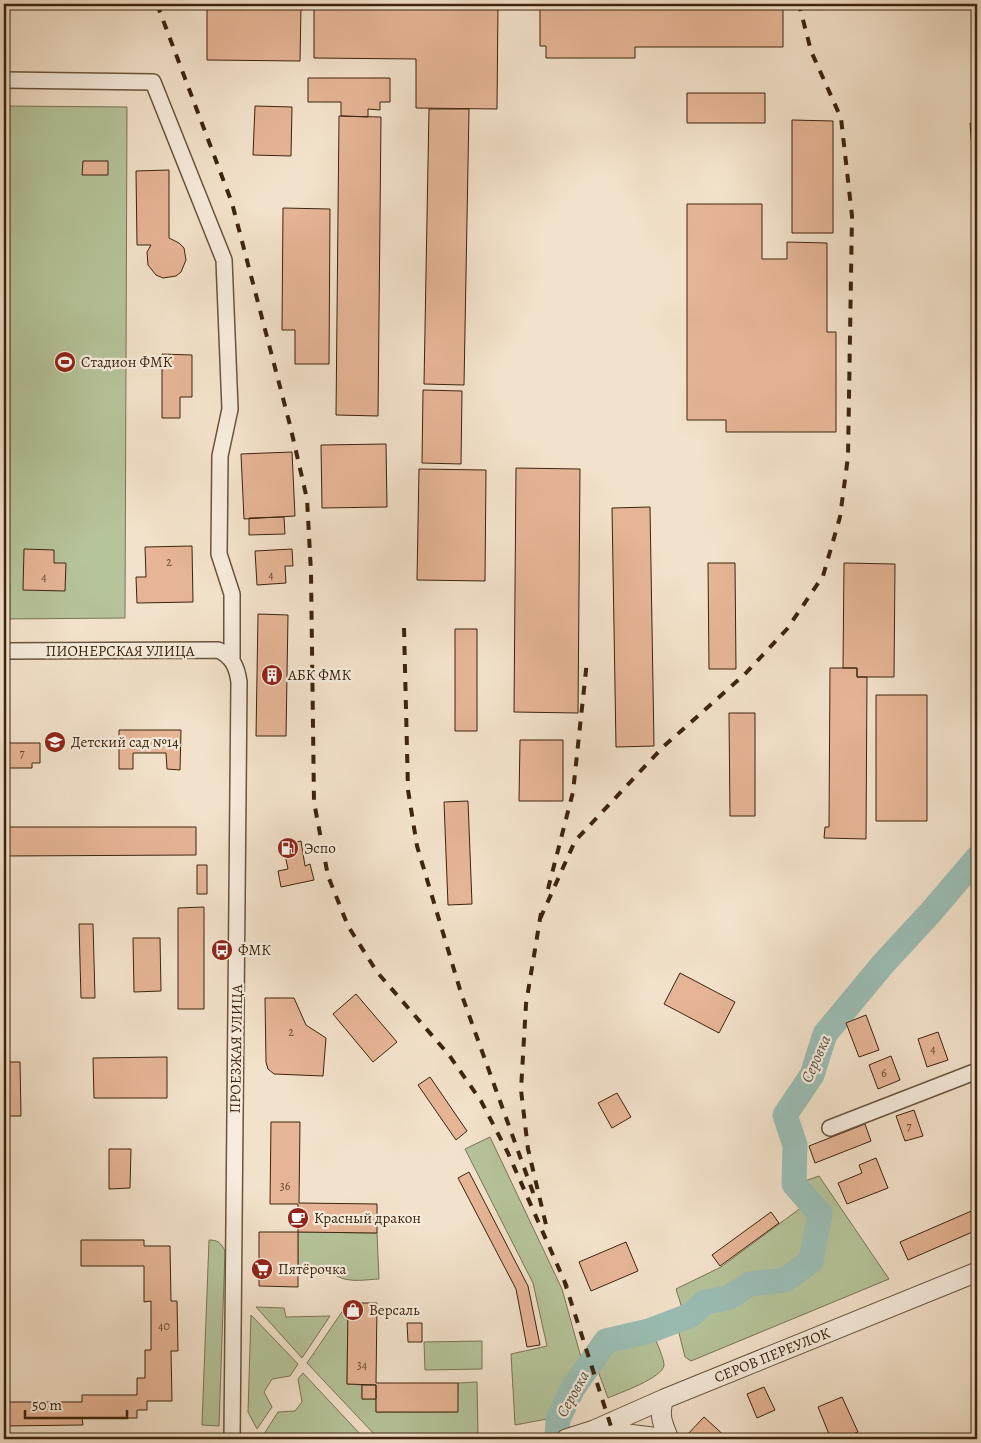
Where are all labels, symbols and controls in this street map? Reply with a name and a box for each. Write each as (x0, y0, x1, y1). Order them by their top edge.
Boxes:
sports icon: Стадион ФМК (53, 350, 77, 374)
place label: Стадион ФМК (81, 352, 173, 372)
house number: 2 (166, 554, 172, 570)
house number: 4 (268, 567, 274, 583)
house number: 4 (41, 569, 47, 585)
street label: ПИОНЕРСКАЯ УЛИЦА (46, 641, 195, 661)
building icon: АБК ФМК (260, 663, 284, 687)
place label: АБК ФМК (287, 665, 352, 685)
school or university icon: Детский сад №14 (43, 730, 67, 754)
place label: Детский сад №14 (71, 732, 179, 752)
house number: 7 (19, 745, 25, 761)
fuel station icon: Эспо (276, 836, 300, 860)
place label: Эспо (304, 838, 336, 858)
bus stop icon: ФМК (210, 938, 234, 962)
place label: ФМК (238, 940, 271, 960)
street label: ПРОЕЗЖАЯ УЛИЦА (225, 984, 247, 1114)
house number: 2 (288, 1024, 294, 1040)
water label: Серовка (796, 1032, 836, 1086)
house number: 4 (930, 1041, 936, 1057)
house number: 6 (881, 1065, 887, 1081)
house number: 7 (906, 1118, 912, 1134)
house number: 36 (280, 1178, 291, 1194)
cafe icon: Красный дракон (286, 1206, 310, 1230)
place label: Красный дракон (314, 1208, 421, 1228)
supermarket icon: Пятёрочка (250, 1257, 274, 1281)
place label: Пятёрочка (278, 1259, 347, 1279)
shop icon: Версаль (341, 1298, 365, 1322)
place label: Версаль (369, 1300, 420, 1320)
house number: 40 (158, 1318, 170, 1334)
street label: СЕРОВ ПЕРЕУЛОК (711, 1322, 833, 1387)
house number: 34 (357, 1357, 368, 1373)
water label: Серовка (551, 1367, 595, 1421)
scale bar (25, 1388, 128, 1420)
text: 50 m (32, 1395, 62, 1415)

